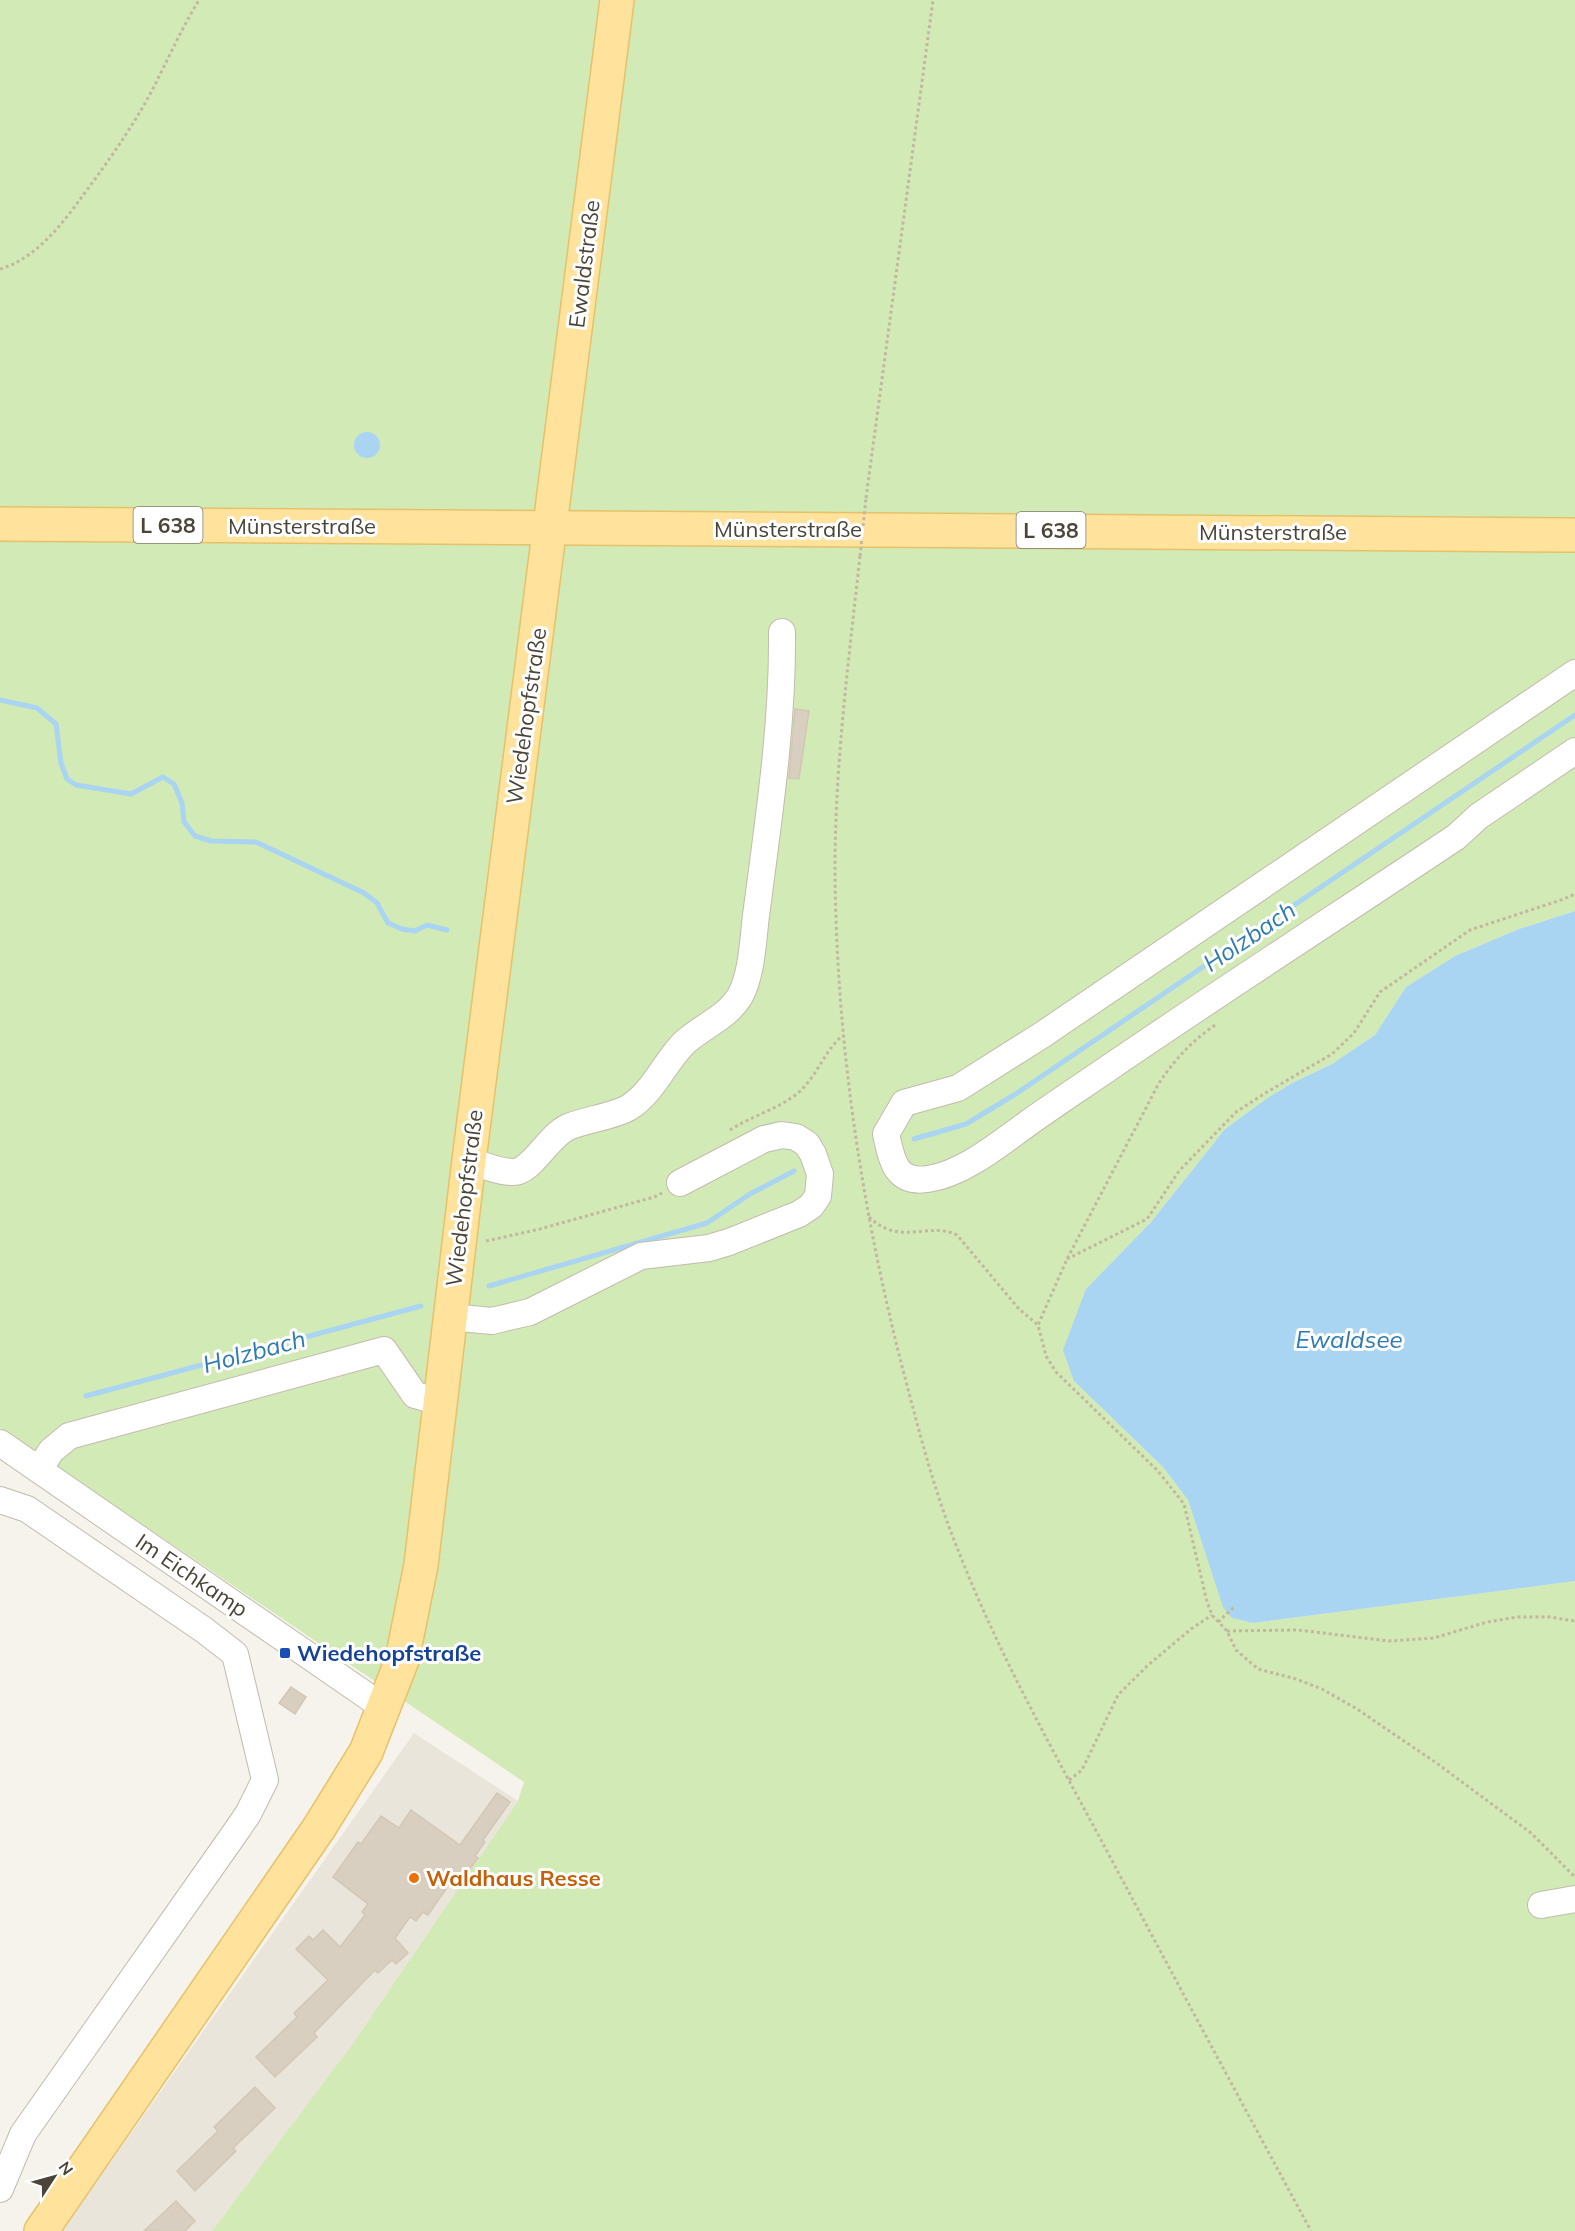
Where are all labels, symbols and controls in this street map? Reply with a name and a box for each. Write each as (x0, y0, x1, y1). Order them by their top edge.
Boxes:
street label: Ewaldstraße (562, 198, 606, 330)
road number: L 638 (134, 507, 202, 543)
street label: Münsterstraße (228, 512, 376, 540)
road number: L 638 (1016, 512, 1086, 548)
street label: Münsterstraße (714, 515, 862, 543)
street label: Münsterstraße (1199, 518, 1347, 546)
street label: Wiedehopfstraße (500, 626, 552, 806)
water label: Holzbach (1197, 894, 1301, 978)
street label: Wiedehopfstraße (439, 1108, 489, 1288)
water label: Holzbach (199, 1323, 309, 1379)
water label: Ewaldsee (1295, 1324, 1403, 1354)
street label: Im Eichkamp (130, 1527, 254, 1623)
place label: Wiedehopfstraße (297, 1639, 481, 1667)
marker: Wiedehopfstraße (278, 1646, 292, 1660)
place label: Waldhaus Resse (426, 1864, 601, 1892)
marker: Waldhaus Resse (407, 1871, 421, 1885)
north arrow (24, 2147, 84, 2207)
text: N (54, 2157, 78, 2179)

